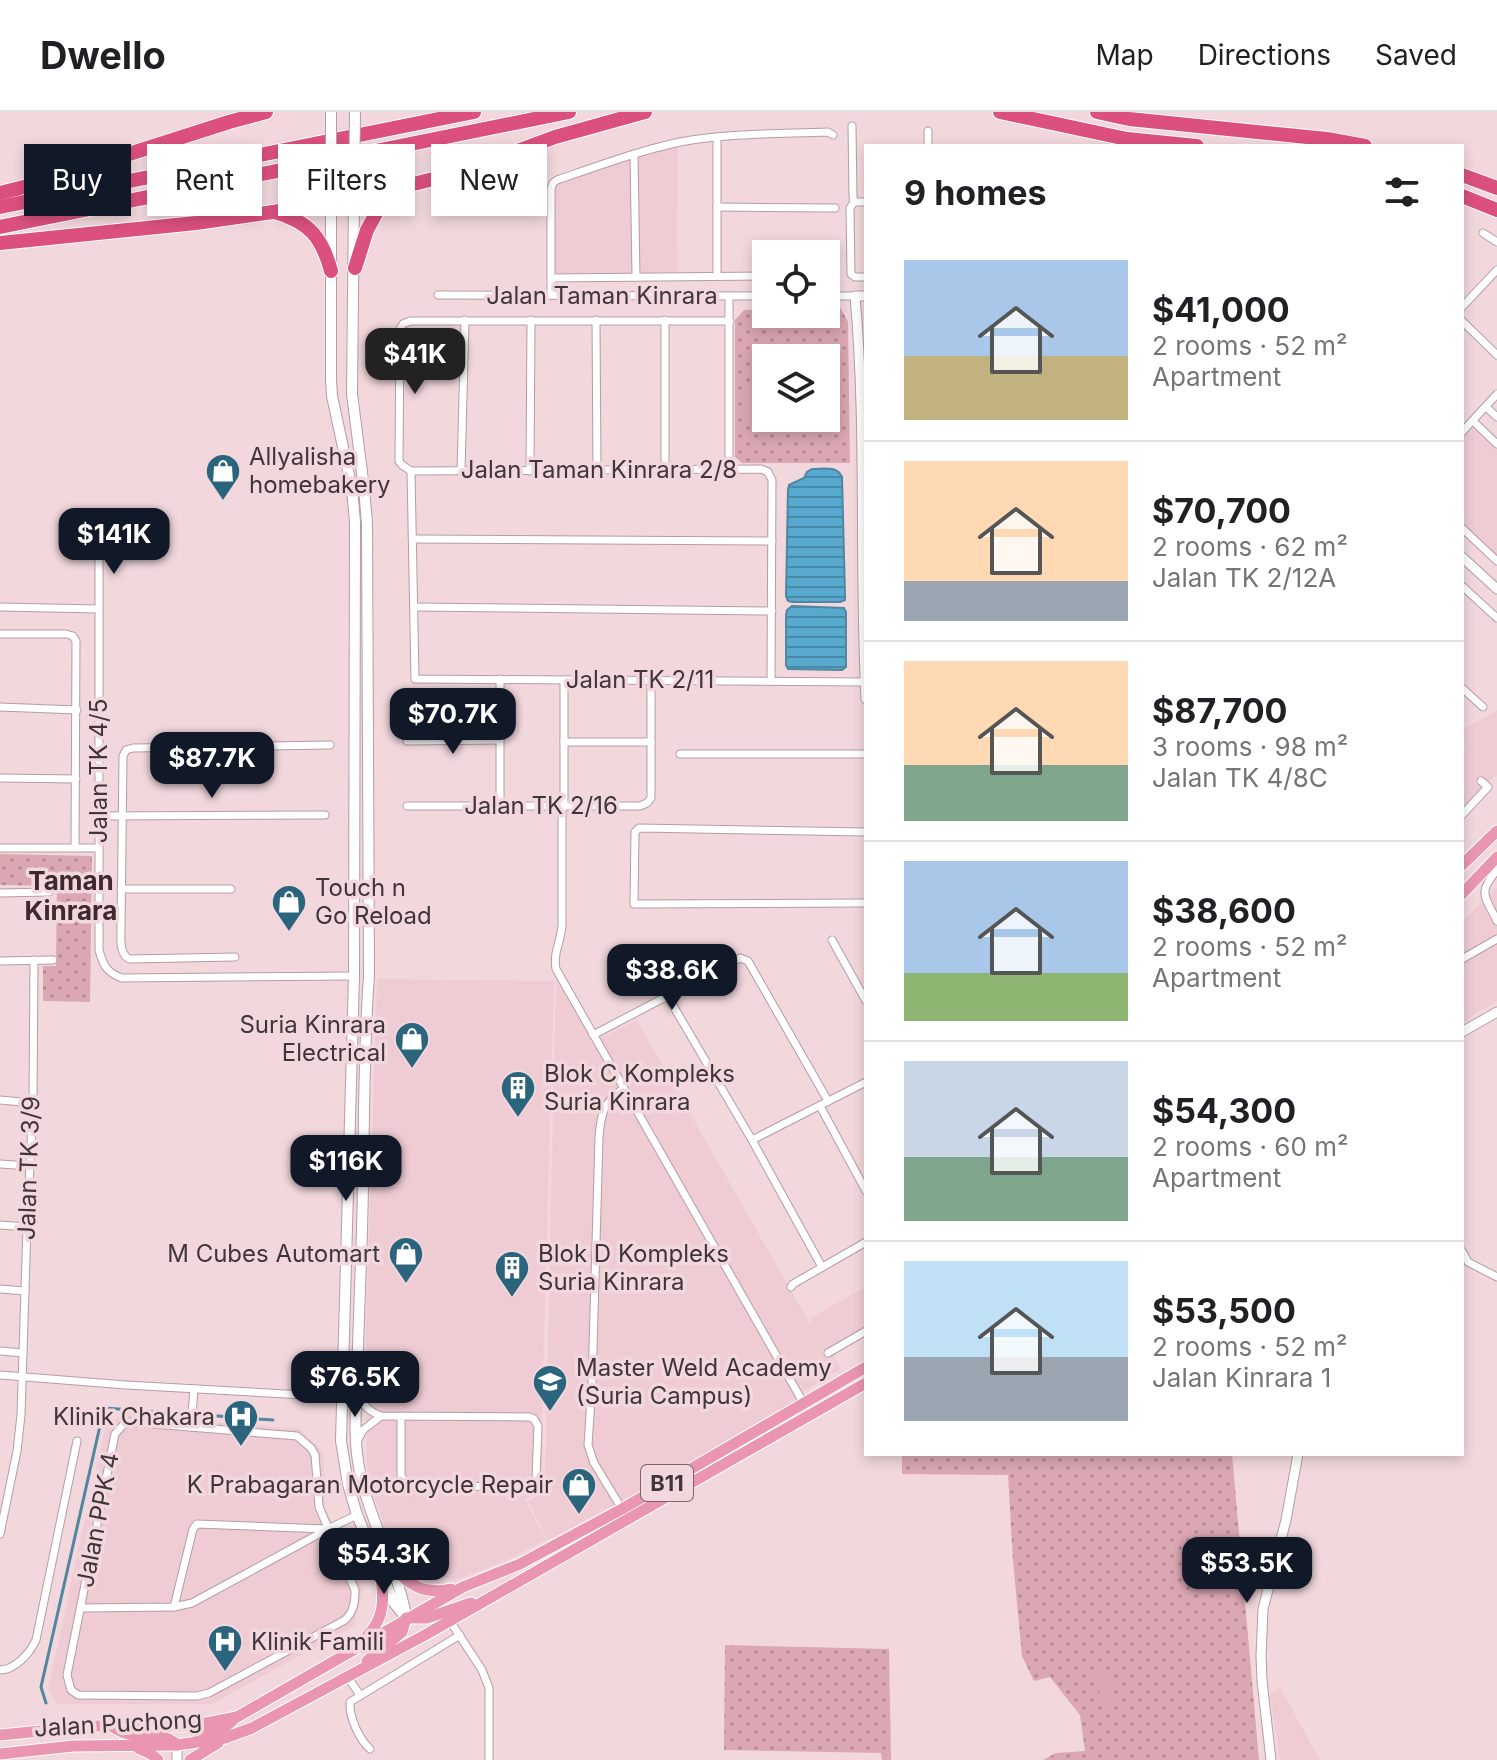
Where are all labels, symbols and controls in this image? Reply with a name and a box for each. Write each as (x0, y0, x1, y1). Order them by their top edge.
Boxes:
text: Dwello (40, 32, 166, 78)
text: Map (1095, 38, 1154, 72)
text: Directions (1198, 38, 1331, 72)
text: Saved (1375, 38, 1457, 72)
chip: Buy (24, 144, 131, 216)
chip: Rent (147, 144, 262, 216)
chip: Filters (278, 144, 415, 216)
chip: New (431, 144, 547, 216)
icon: filters (1380, 170, 1424, 214)
text: 9 homes (904, 172, 1046, 213)
map controls (752, 240, 840, 432)
button: locate (752, 240, 840, 328)
street label: Jalan Taman Kinrara (486, 281, 718, 310)
text: $41,000 (1152, 289, 1290, 330)
icon: home (968, 292, 1064, 388)
pin: $41K (368, 328, 462, 396)
text: 2 rooms · 52 m² (1152, 330, 1348, 361)
text: $41K (383, 338, 447, 369)
button: layers (752, 344, 840, 432)
text: Apartment (1152, 361, 1281, 392)
place label: Allyalisha homebakery (249, 442, 391, 499)
shop icon: Allyalisha homebakery (204, 452, 242, 502)
street label: Jalan Taman Kinrara 2/8 (461, 455, 737, 484)
text: $70,700 (1152, 490, 1291, 531)
icon: home (968, 493, 1064, 589)
pin: $141K (58, 508, 170, 576)
text: $141K (77, 518, 151, 549)
text: 2 rooms · 62 m² (1152, 531, 1348, 562)
text: Jalan TK 2/12A (1152, 562, 1336, 593)
street label: Jalan TK 2/11 (566, 665, 714, 694)
pin: $70.7K (388, 688, 518, 756)
text: $87,700 (1152, 690, 1288, 731)
icon: home (968, 693, 1064, 789)
text: $70.7K (408, 698, 498, 729)
street label: Jalan TK 4/5 (84, 699, 113, 843)
text: 3 rooms · 98 m² (1152, 731, 1348, 762)
pin: $87.7K (147, 732, 277, 800)
text: $87.7K (168, 742, 256, 773)
text: Jalan TK 4/8C (1152, 762, 1328, 793)
street label: Jalan TK 2/16 (464, 791, 618, 820)
district label: Taman Kinrara (25, 865, 117, 926)
place label: Touch n Go Reload (315, 873, 432, 930)
shop icon: Touch n Go Reload (270, 883, 308, 933)
text: $38,600 (1152, 890, 1296, 931)
icon: home (968, 893, 1064, 989)
text: 2 rooms · 52 m² (1152, 931, 1348, 962)
pin: $38.6K (607, 944, 737, 1012)
text: $38.6K (625, 954, 719, 985)
text: Apartment (1152, 962, 1281, 993)
place label: Suria Kinrara Electrical (239, 1010, 386, 1067)
shop icon: Suria Kinrara Electrical (393, 1020, 431, 1070)
place label: Blok C Kompleks Suria Kinrara (544, 1059, 735, 1116)
building icon: Blok C Kompleks Suria Kinrara (499, 1069, 537, 1119)
text: $54,300 (1152, 1090, 1296, 1131)
icon: home (968, 1093, 1064, 1189)
street label: Jalan TK 3/9 (11, 1095, 46, 1241)
text: 2 rooms · 60 m² (1152, 1131, 1348, 1162)
pin: $116K (290, 1135, 402, 1203)
text: $116K (308, 1145, 384, 1176)
text: Apartment (1152, 1162, 1281, 1193)
shop icon: M Cubes Automart (387, 1235, 425, 1285)
place label: M Cubes Automart (167, 1239, 380, 1268)
place label: Blok D Kompleks Suria Kinrara (538, 1239, 729, 1296)
building icon: Blok D Kompleks Suria Kinrara (493, 1249, 531, 1299)
text: $53,500 (1152, 1290, 1296, 1331)
icon: home (968, 1293, 1064, 1389)
text: 2 rooms · 52 m² (1152, 1331, 1348, 1362)
pin: $76.5K (290, 1351, 420, 1419)
place label: Master Weld Academy (Suria Campus) (576, 1353, 832, 1410)
text: $76.5K (309, 1361, 401, 1392)
text: Jalan Kinrara 1 (1152, 1362, 1331, 1393)
school or university icon: Master Weld Academy (Suria Campus) (531, 1363, 569, 1413)
hospital icon: Klinik Chakara (222, 1398, 260, 1448)
place label: Klinik Chakara (53, 1402, 215, 1431)
street label: Jalan PPK 4 (70, 1450, 125, 1590)
road number: B11 (641, 1465, 693, 1501)
shop icon: K Prabagaran Motorcycle Repair (560, 1466, 598, 1516)
place label: K Prabagaran Motorcycle Repair (187, 1470, 553, 1499)
pin: $54.3K (319, 1528, 449, 1596)
pin: $53.5K (1182, 1537, 1312, 1605)
text: $54.3K (337, 1538, 431, 1569)
text: $53.5K (1200, 1547, 1294, 1578)
hospital icon: Klinik Famili (206, 1623, 244, 1673)
place label: Klinik Famili (251, 1627, 384, 1656)
street label: Jalan Puchong (33, 1705, 203, 1742)

